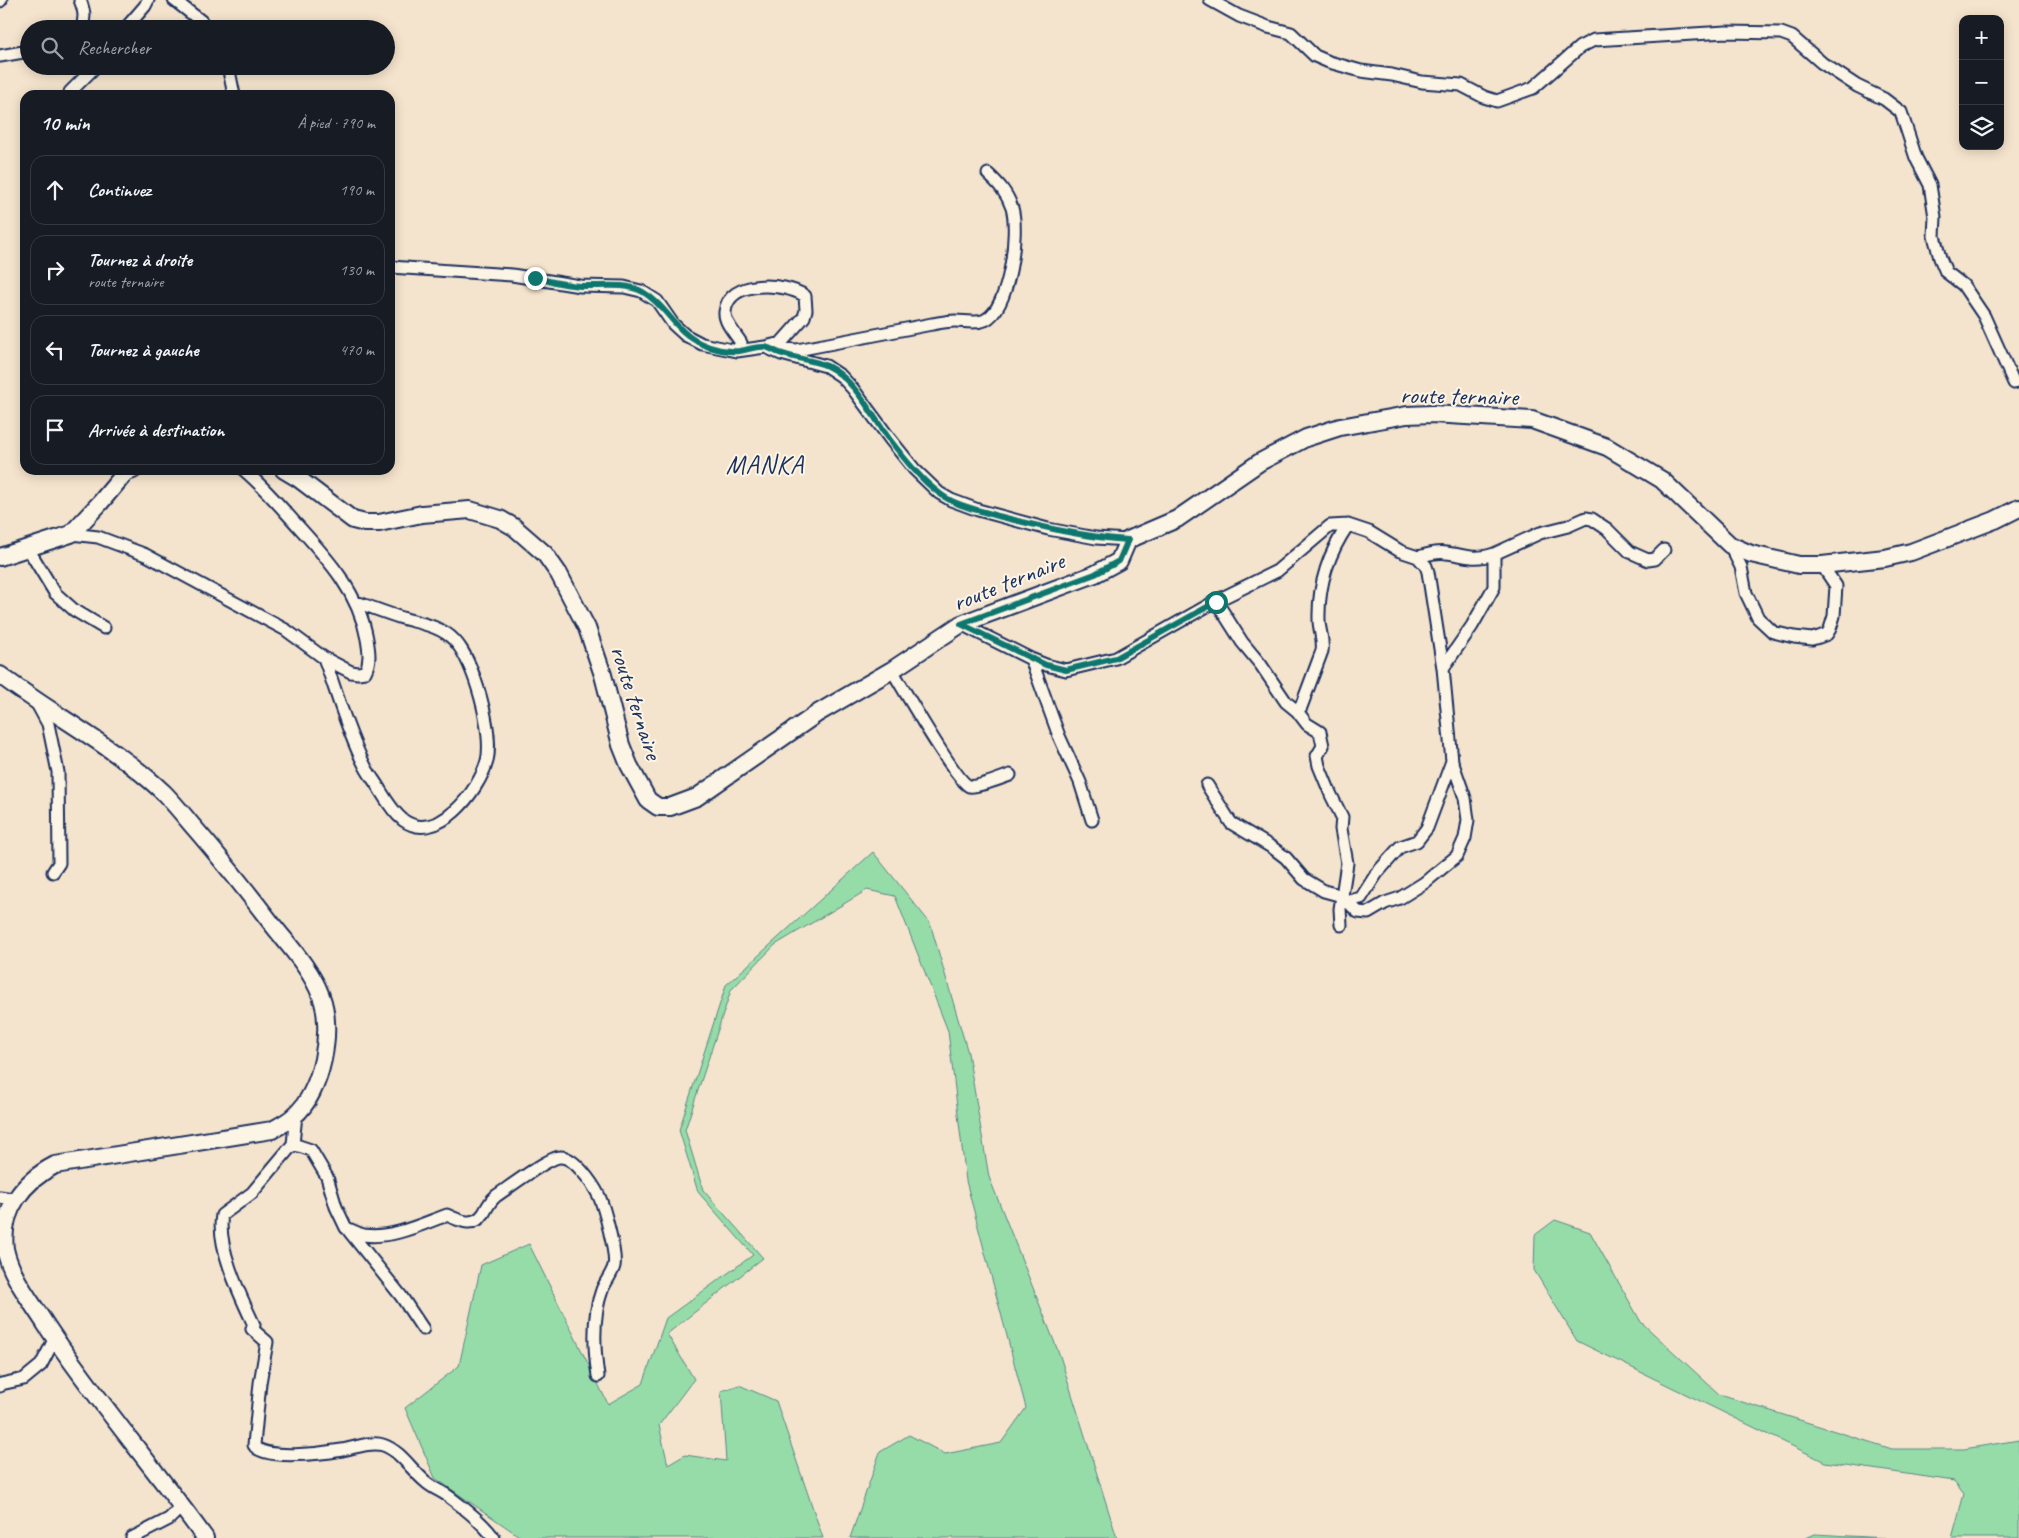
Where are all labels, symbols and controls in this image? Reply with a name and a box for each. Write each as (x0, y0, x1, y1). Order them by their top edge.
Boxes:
map controls (1959, 15, 2004, 150)
button: + (1959, 15, 2004, 60)
search box (20, 20, 395, 75)
icon: search (38, 34, 66, 62)
text: Rechercher (78, 36, 151, 60)
button: − (1959, 60, 2004, 105)
button: layers (1959, 105, 2004, 150)
text: 10 min (40, 110, 90, 136)
text: À pied · 790 m (297, 113, 375, 133)
icon: ahead (41, 176, 69, 204)
text: Continuez (88, 178, 151, 202)
text: 190 m (340, 180, 374, 200)
text: Tournez à droite (88, 248, 192, 272)
icon: right (41, 256, 69, 284)
text: 130 m (340, 260, 374, 280)
route end (524, 267, 547, 290)
text: route ternaire (88, 272, 164, 292)
icon: left (41, 336, 69, 364)
text: Tournez à gauche (88, 338, 199, 362)
text: 470 m (340, 340, 374, 360)
street label: route ternaire (1400, 379, 1520, 413)
icon: arrive (41, 416, 69, 444)
text: Arrivée à destination (88, 418, 224, 442)
district label: MANKA (726, 448, 805, 481)
street label: route ternaire (948, 544, 1071, 619)
route start (1205, 591, 1228, 614)
street label: route ternaire (603, 641, 670, 765)

